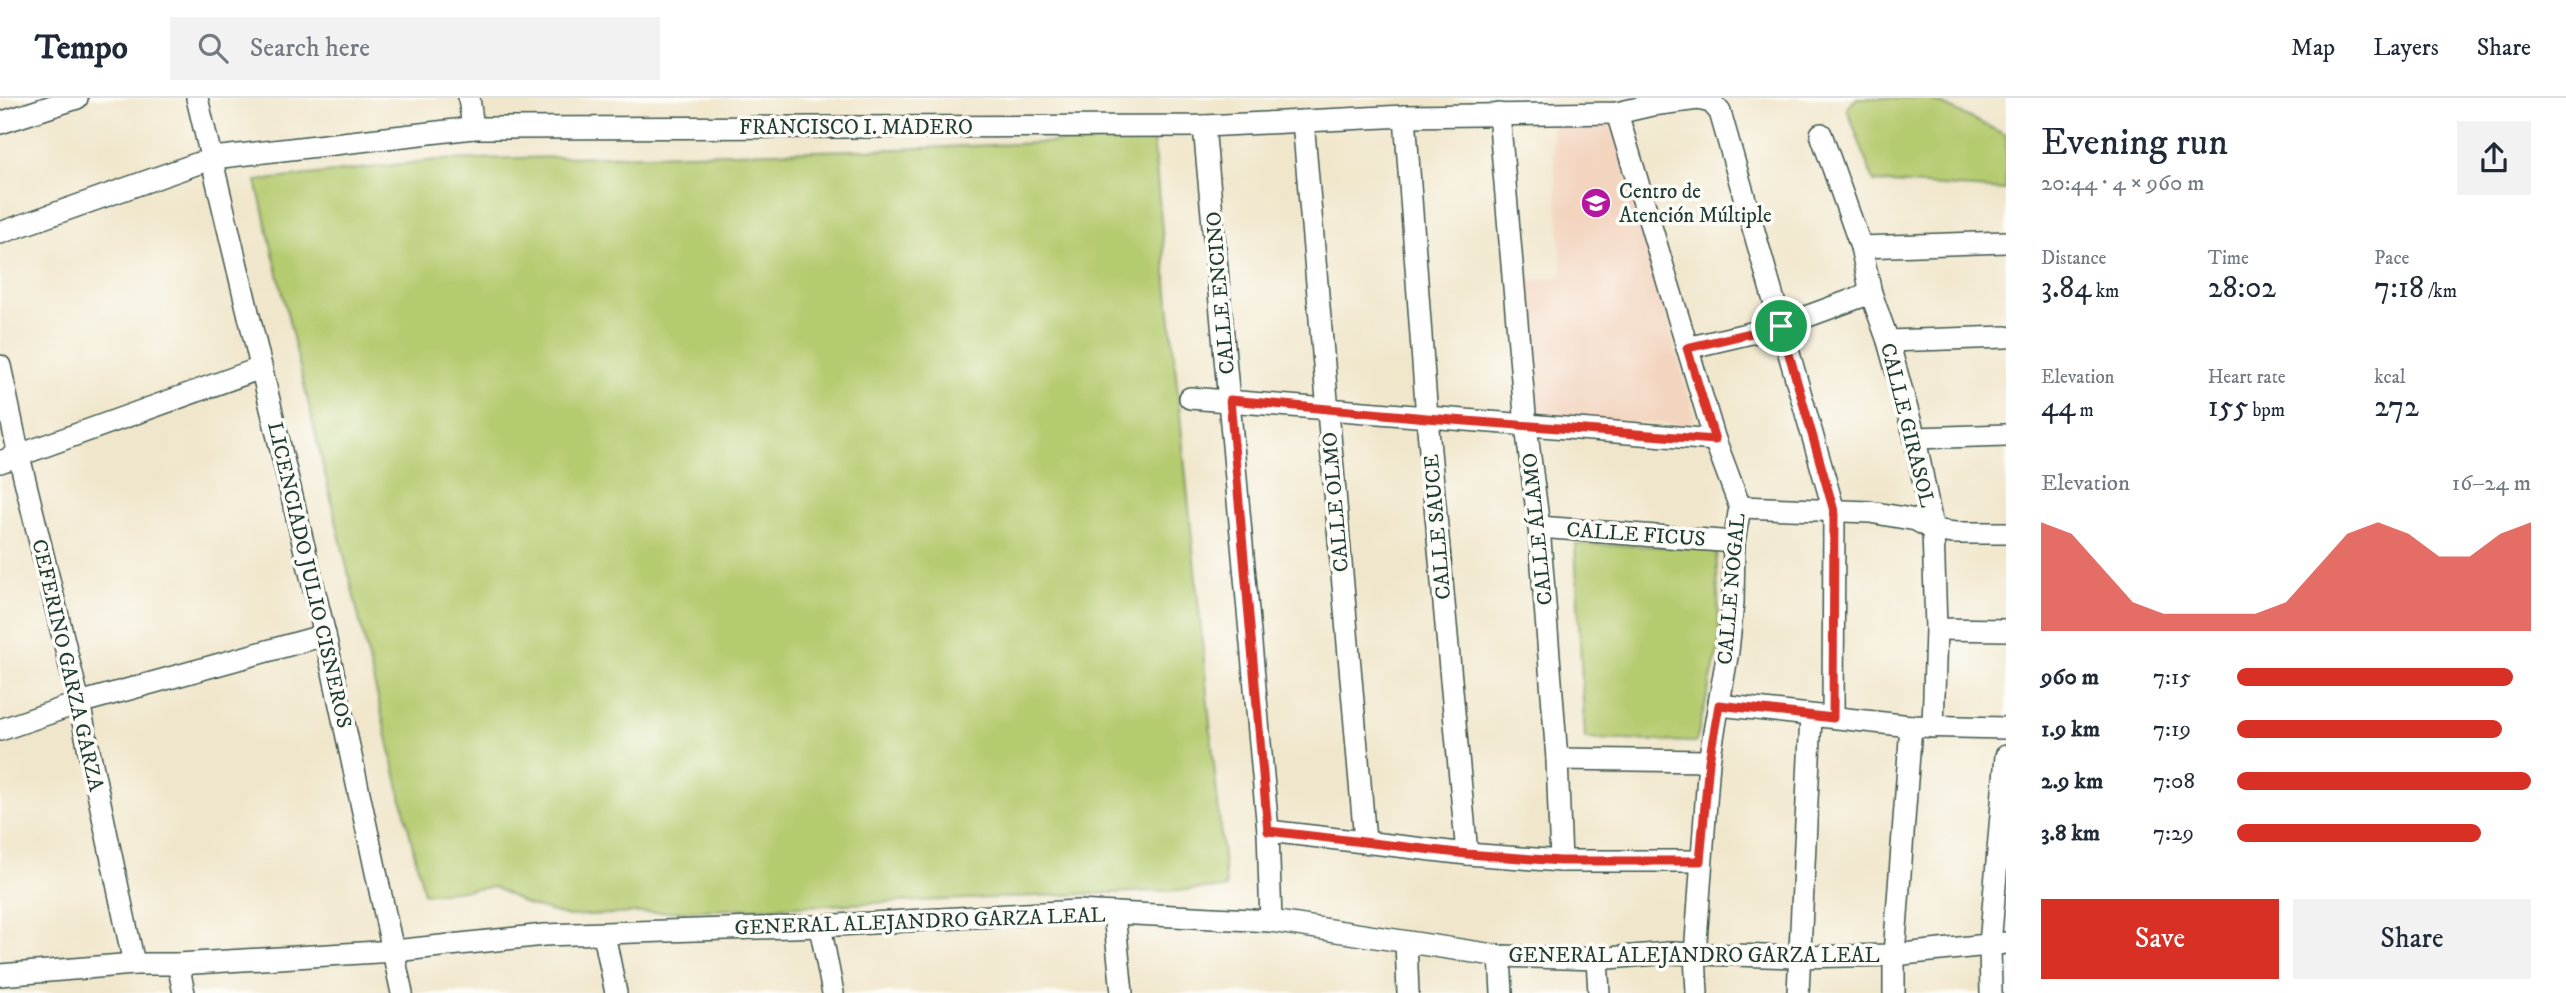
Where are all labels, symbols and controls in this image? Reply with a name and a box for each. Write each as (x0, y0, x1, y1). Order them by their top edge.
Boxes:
search box (170, 17, 660, 80)
text: Tempo (35, 28, 128, 69)
icon: search (194, 29, 232, 67)
text: Search here (250, 32, 370, 65)
text: Map (2291, 33, 2335, 63)
text: Layers (2373, 33, 2439, 63)
text: Share (2477, 33, 2531, 63)
street label: FRANCISCO I. MADERO (739, 115, 973, 141)
text: Evening run (2041, 119, 2228, 167)
button: share (2457, 121, 2531, 195)
text: 20:44 · 4 × 960 m (2041, 169, 2205, 198)
place label: Centro de Atención Múltiple (1619, 179, 1772, 229)
school or university icon: Centro de Atención Múltiple (1579, 186, 1613, 220)
street label: CALLE ENCINO (1201, 210, 1241, 375)
text: Distance (2041, 247, 2106, 270)
text: Time (2208, 247, 2249, 270)
text: Pace (2374, 247, 2409, 270)
text: 3.84 (2041, 270, 2092, 307)
text: 28:02 (2208, 270, 2276, 307)
text: 7:18 (2374, 270, 2424, 307)
text: km (2092, 280, 2119, 303)
text: /km (2424, 280, 2457, 303)
pin (1751, 296, 1811, 356)
icon: arrive (1762, 307, 1800, 345)
street label: CALLE GIRASOL (1874, 340, 1940, 510)
text: Elevation (2041, 366, 2115, 389)
text: Heart rate (2208, 366, 2286, 389)
text: kcal (2374, 366, 2406, 389)
text: 44 (2041, 389, 2076, 426)
text: 155 (2208, 389, 2248, 426)
text: 272 (2374, 389, 2419, 426)
text: m (2076, 399, 2094, 422)
text: bpm (2248, 399, 2285, 422)
street label: LICENCIADO JULIO CISNEROS (261, 420, 357, 731)
street label: CALLE OLMO (1317, 431, 1355, 573)
street label: CALLE ÁLAMO (1515, 451, 1559, 607)
street label: CALLE SAUCE (1419, 453, 1457, 601)
text: Elevation (2041, 469, 2130, 498)
text: 16–24 m (2452, 469, 2531, 498)
street label: CALLE NOGAL (1712, 512, 1752, 666)
street label: CALLE FICUS (1565, 517, 1706, 553)
street label: CEFERINO GARZA GARZA (25, 537, 109, 794)
text: 960 m (2041, 663, 2099, 692)
text: 7:15 (2153, 663, 2191, 692)
text: 1.9 km (2041, 715, 2100, 744)
text: 7:19 (2153, 715, 2191, 744)
text: 2.9 km (2041, 767, 2103, 796)
text: 7:08 (2153, 767, 2195, 796)
text: 3.8 km (2041, 819, 2100, 848)
text: 7:29 (2153, 819, 2194, 848)
button: Save (2041, 899, 2279, 979)
button: Share (2293, 899, 2531, 979)
street label: GENERAL ALEJANDRO GARZA LEAL (734, 903, 1106, 941)
street label: GENERAL ALEJANDRO GARZA LEAL (1508, 943, 1880, 969)

